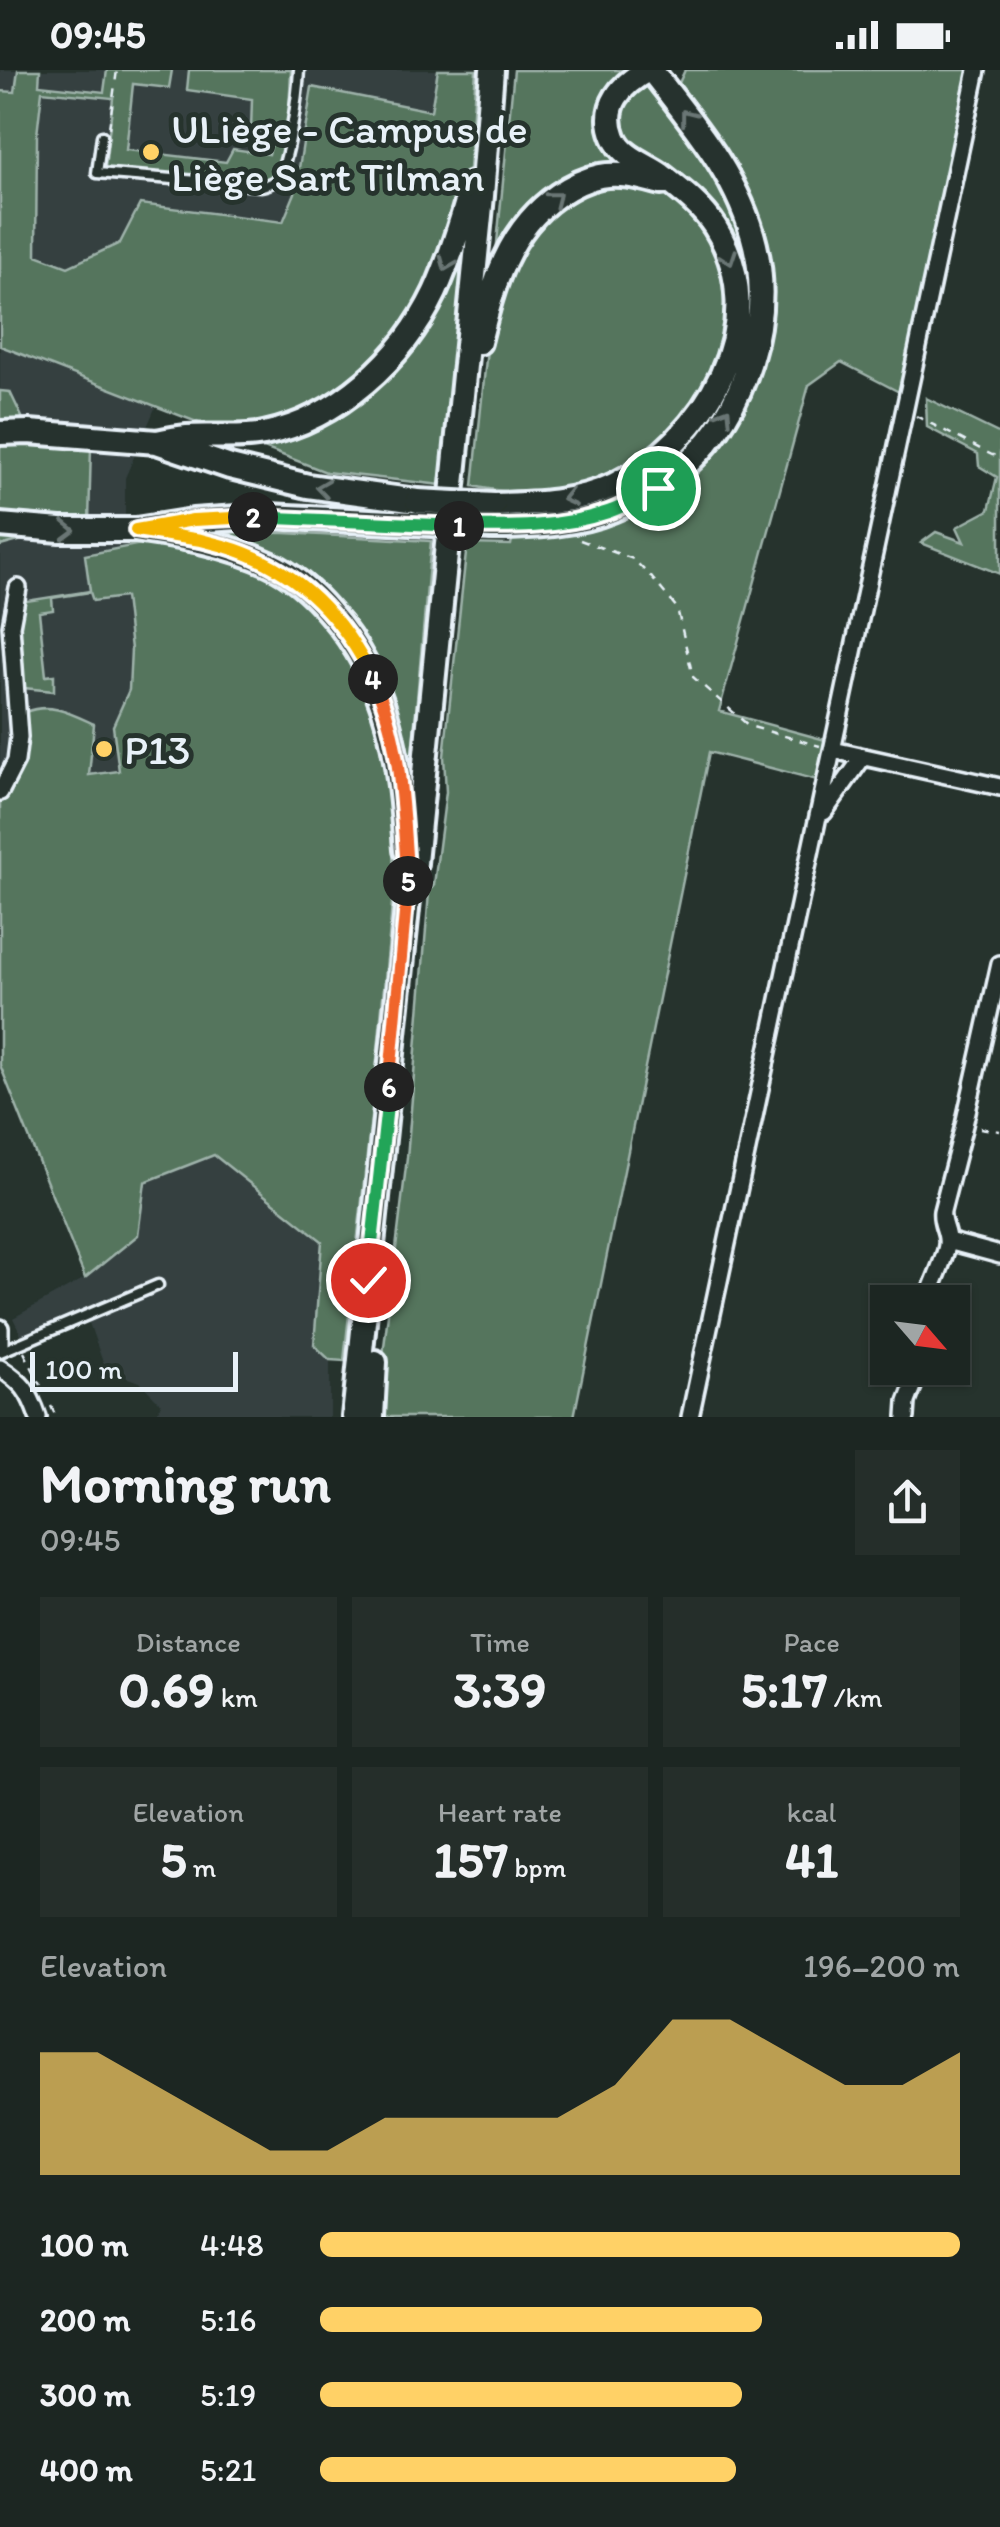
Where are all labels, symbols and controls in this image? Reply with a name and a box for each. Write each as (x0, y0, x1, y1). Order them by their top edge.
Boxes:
text: 09:45 (50, 12, 145, 58)
place label: ULiège - Campus de Liège Sart Tilman (171, 103, 528, 202)
one-way arrow (681, 109, 698, 127)
marker: ULiège - Campus de Liège Sart Tilman (140, 141, 162, 163)
one-way arrow (544, 193, 562, 210)
one-way arrow (717, 249, 737, 266)
one-way arrow (438, 254, 458, 271)
one-way arrow (712, 408, 731, 426)
pin (616, 446, 701, 531)
icon: arrive (631, 461, 686, 516)
one-way arrow (315, 478, 331, 499)
one-way arrow (561, 486, 578, 507)
pin: 2 (228, 492, 278, 542)
text: 2 (246, 500, 260, 534)
pin: 1 (434, 501, 484, 551)
text: 1 (453, 509, 466, 543)
one-way arrow (62, 519, 77, 541)
pin: 4 (348, 654, 398, 704)
text: 4 (365, 662, 381, 696)
place label: P13 (124, 724, 190, 775)
marker: P13 (93, 738, 115, 760)
pin: 5 (383, 856, 433, 906)
text: 5 (401, 864, 415, 898)
pin: 6 (364, 1062, 414, 1112)
text: 6 (382, 1070, 396, 1104)
pin (326, 1238, 411, 1323)
icon: check (341, 1253, 396, 1308)
north arrow (870, 1285, 970, 1385)
map controls (870, 1285, 970, 1385)
scale bar (30, 1347, 238, 1392)
text: 100 m (45, 1352, 122, 1386)
text: Morning run (40, 1450, 331, 1516)
button: share (855, 1450, 960, 1555)
text: 09:45 (40, 1521, 120, 1559)
text: Distance (136, 1625, 241, 1659)
text: Time (470, 1625, 530, 1659)
text: Pace (784, 1625, 840, 1659)
text: 0.69 (119, 1659, 215, 1720)
text: 3:39 (454, 1659, 546, 1720)
text: 5:17 (741, 1659, 827, 1720)
text: km (215, 1680, 258, 1714)
text: /km (827, 1680, 882, 1714)
text: Elevation (133, 1795, 244, 1829)
text: Heart rate (438, 1795, 562, 1829)
text: kcal (787, 1795, 837, 1829)
text: 5 (160, 1829, 187, 1890)
text: 157 (434, 1829, 508, 1890)
text: 41 (785, 1829, 838, 1890)
text: m (187, 1850, 216, 1884)
text: bpm (508, 1850, 566, 1884)
text: Elevation (40, 1947, 167, 1985)
text: 196–200 m (803, 1947, 960, 1985)
text: 100 m (40, 2226, 128, 2264)
text: 4:48 (200, 2226, 264, 2264)
text: 200 m (40, 2301, 130, 2339)
text: 5:16 (200, 2301, 256, 2339)
text: 300 m (40, 2376, 131, 2414)
text: 5:19 (200, 2376, 256, 2414)
text: 400 m (40, 2451, 133, 2489)
text: 5:21 (200, 2451, 256, 2489)

